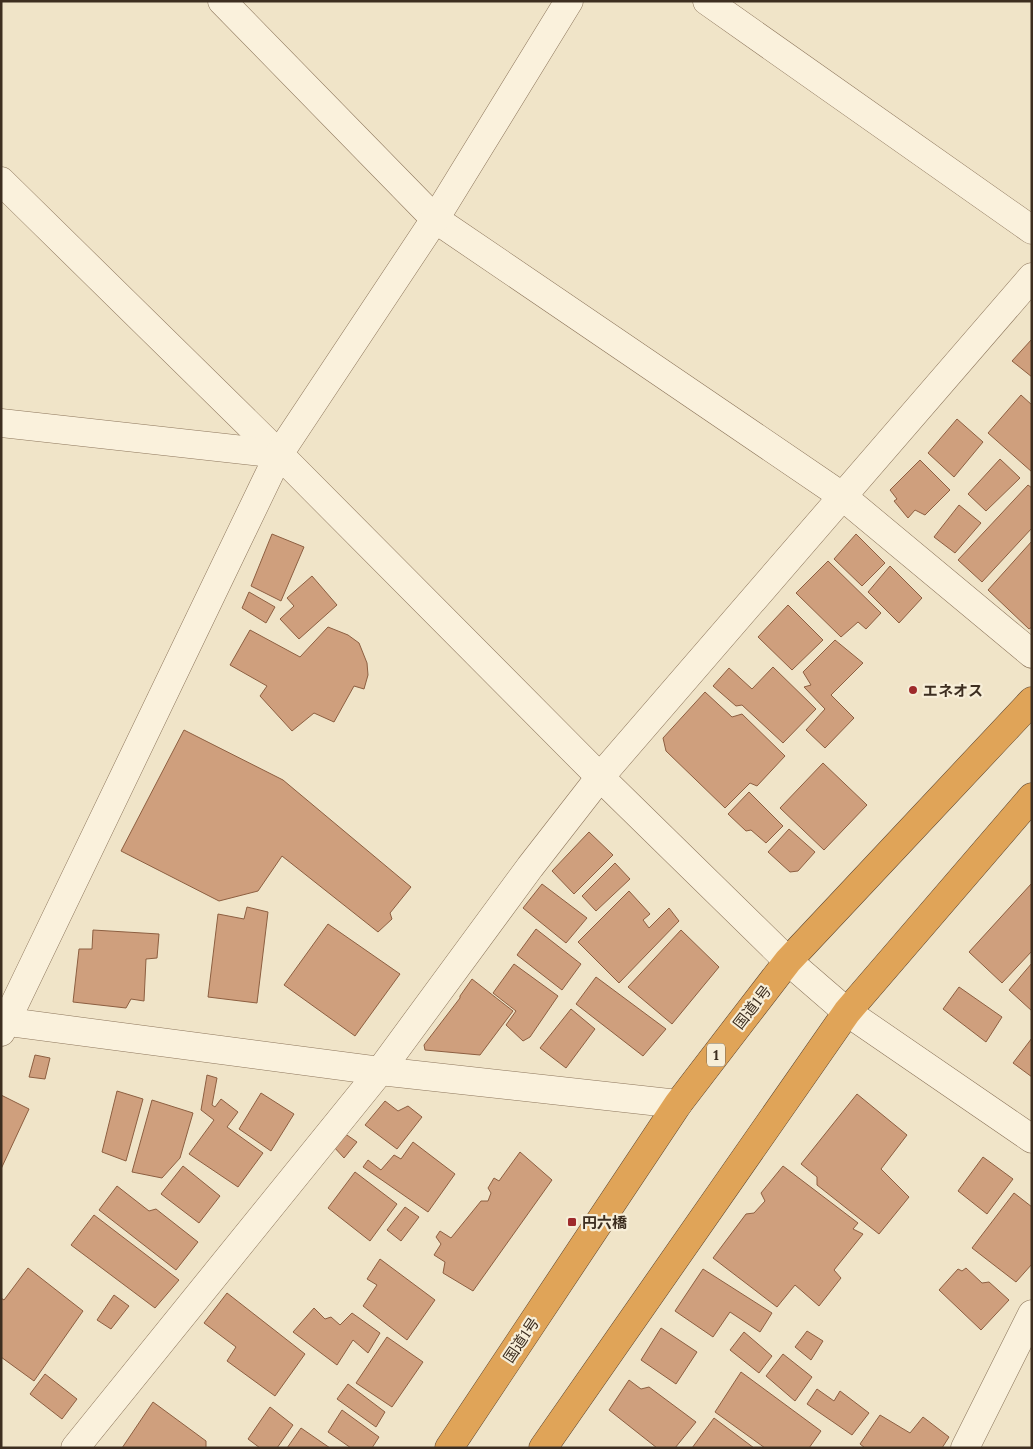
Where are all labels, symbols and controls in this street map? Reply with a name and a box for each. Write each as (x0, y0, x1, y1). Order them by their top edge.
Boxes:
place label: エネオス (923, 681, 983, 700)
marker: エネオス (907, 684, 919, 696)
street label: 国道1号 (729, 981, 775, 1033)
road number: 1 (707, 1044, 725, 1066)
place label: 円六橋 (582, 1213, 628, 1232)
marker: 円六橋 (566, 1216, 578, 1228)
street label: 国道1号 (499, 1314, 543, 1366)

